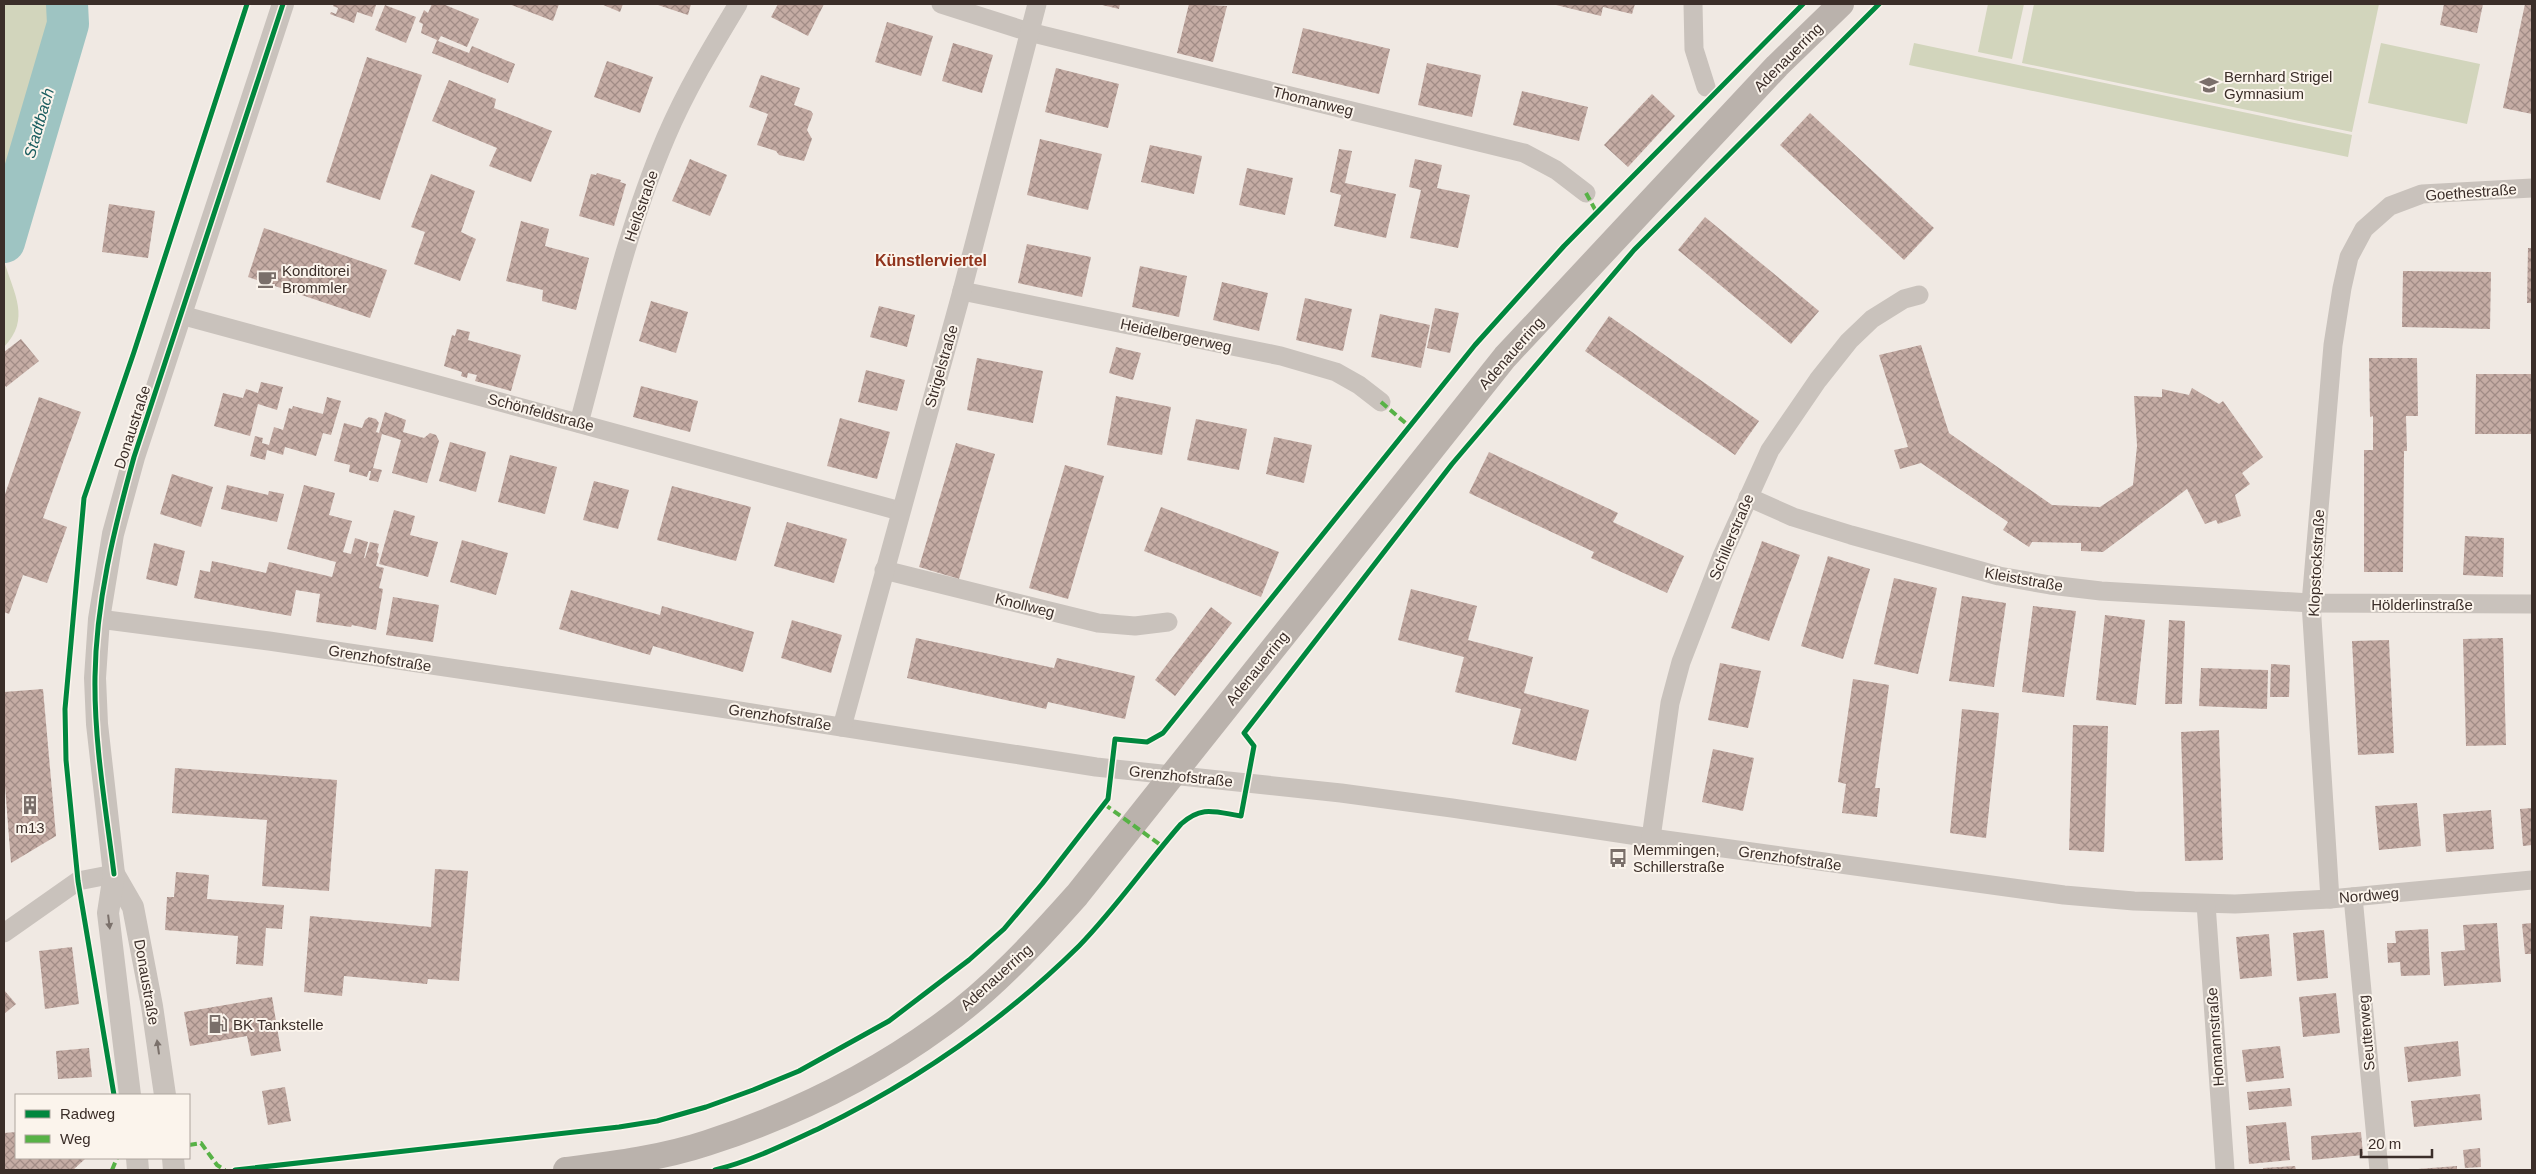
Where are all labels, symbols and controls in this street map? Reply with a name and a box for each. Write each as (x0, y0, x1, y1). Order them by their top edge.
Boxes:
street label: Adenauerring (1750, 19, 1826, 95)
place label: Bernhard Strigel Gymnasium (2224, 68, 2332, 102)
school or university icon: Bernhard Strigel Gymnasium (2198, 74, 2220, 96)
street label: Thomanweg (1271, 83, 1355, 119)
water label: Stadtbach (21, 86, 57, 160)
street label: Heißstraße (621, 168, 661, 244)
street label: Goethestraße (2425, 180, 2517, 204)
district label: Künstlerviertel (875, 252, 987, 269)
place label: Konditorei Brommler (282, 262, 350, 296)
cafe icon: Konditorei Brommler (256, 268, 278, 290)
street label: Adenauerring (1475, 313, 1547, 393)
street label: Heidelbergerweg (1119, 315, 1233, 355)
street label: Strigelstraße (921, 323, 961, 409)
street label: Donaustraße (111, 383, 153, 471)
street label: Schönfeldstraße (486, 390, 596, 434)
street label: Schillerstraße (1705, 491, 1757, 583)
street label: Klopstockstraße (2305, 509, 2327, 617)
street label: Kleiststraße (1984, 564, 2064, 594)
street label: Knollweg (993, 589, 1057, 621)
street label: Hölderlinstraße (2371, 596, 2473, 613)
street label: Adenauerring (1222, 628, 1292, 708)
street label: Grenzhofstraße (327, 641, 433, 675)
street label: Grenzhofstraße (727, 700, 833, 734)
street label: Grenzhofstraße (1128, 762, 1234, 790)
building icon: m13 (19, 794, 41, 816)
place label: m13 (15, 819, 45, 836)
place label: Memmingen, Schillerstraße (1633, 841, 1725, 875)
street label: Grenzhofstraße (1737, 842, 1843, 874)
bus stop icon: Memmingen, Schillerstraße (1607, 847, 1629, 869)
street label: Nordweg (2338, 884, 2400, 906)
one-way arrow (105, 915, 113, 931)
street label: Donaustraße (131, 938, 163, 1026)
street label: Adenauerring (957, 941, 1035, 1013)
street label: Homannstraße (2203, 987, 2227, 1087)
street label: Seutterweg (2354, 994, 2378, 1072)
fuel station icon: BK Tankstelle (207, 1013, 229, 1035)
place label: BK Tankstelle (233, 1016, 324, 1033)
one-way arrow (153, 1039, 161, 1055)
legend (15, 1094, 190, 1159)
text: Radweg (60, 1105, 115, 1122)
scale bar (2361, 1126, 2432, 1158)
text: Weg (60, 1130, 91, 1147)
text: 20 m (2368, 1135, 2401, 1152)

